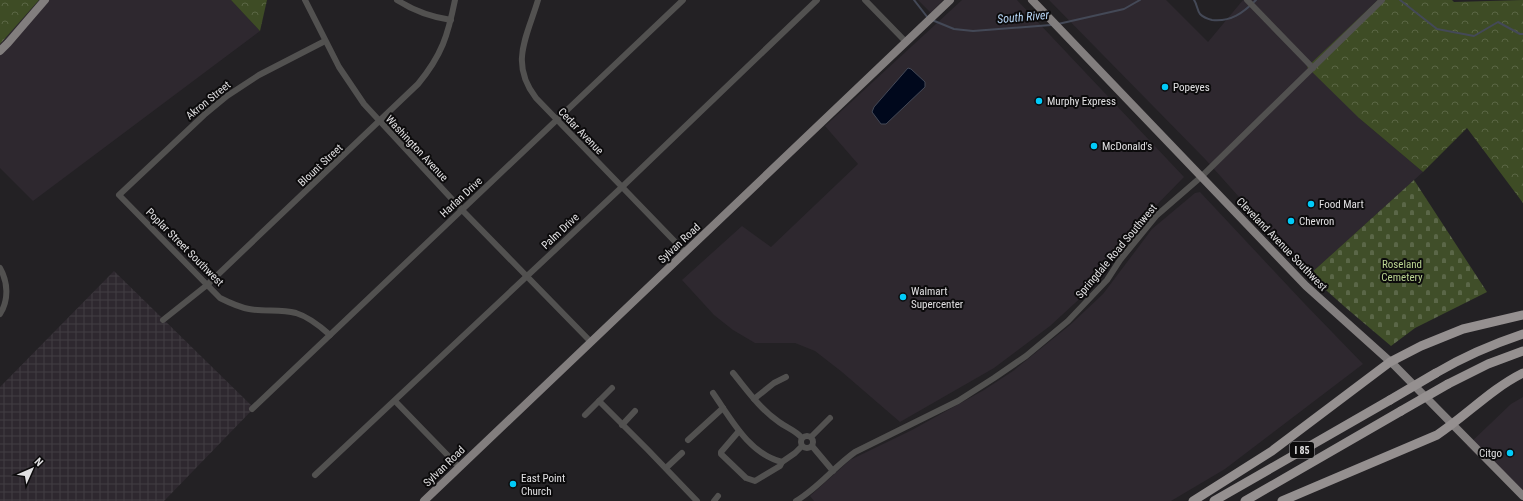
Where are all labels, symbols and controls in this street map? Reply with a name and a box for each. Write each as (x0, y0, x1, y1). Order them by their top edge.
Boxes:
water label: South River (996, 8, 1050, 26)
street label: Akron Street (183, 78, 233, 122)
place label: Popeyes (1173, 81, 1210, 94)
marker: Popeyes (1160, 82, 1170, 92)
place label: Murphy Express (1047, 95, 1116, 108)
marker: Murphy Express (1034, 96, 1044, 106)
street label: Cedar Avenue (555, 105, 606, 157)
street label: Washington Avenue (383, 113, 450, 184)
place label: McDonald's (1102, 140, 1152, 153)
street label: Blount Street (295, 141, 345, 189)
marker: McDonald's (1089, 141, 1099, 151)
street label: Harlan Drive (438, 175, 485, 220)
street label: Cleveland Avenue Southwest (1234, 195, 1330, 294)
place label: Food Mart (1319, 198, 1364, 211)
marker: Food Mart (1306, 199, 1316, 209)
street label: Springdale Road Southwest (1073, 202, 1160, 301)
street label: Poplar Street Southwest (143, 206, 226, 289)
street label: Palm Drive (539, 211, 582, 252)
place label: Chevron (1299, 215, 1334, 228)
marker: Chevron (1286, 216, 1296, 226)
street label: Sylvan Road (656, 221, 703, 266)
park label: Roseland Cemetery (1381, 258, 1423, 284)
place label: Walmart Supercenter (911, 285, 964, 311)
marker: Walmart Supercenter (898, 292, 908, 302)
road number: I 85 (1290, 442, 1314, 458)
street label: Sylvan Road (421, 443, 468, 489)
place label: Citgo (1479, 447, 1502, 460)
marker: Citgo (1505, 448, 1515, 458)
north arrow (12, 449, 52, 489)
text: N (32, 455, 46, 469)
place label: East Point Church (521, 472, 565, 498)
marker: East Point Church (508, 479, 518, 489)

